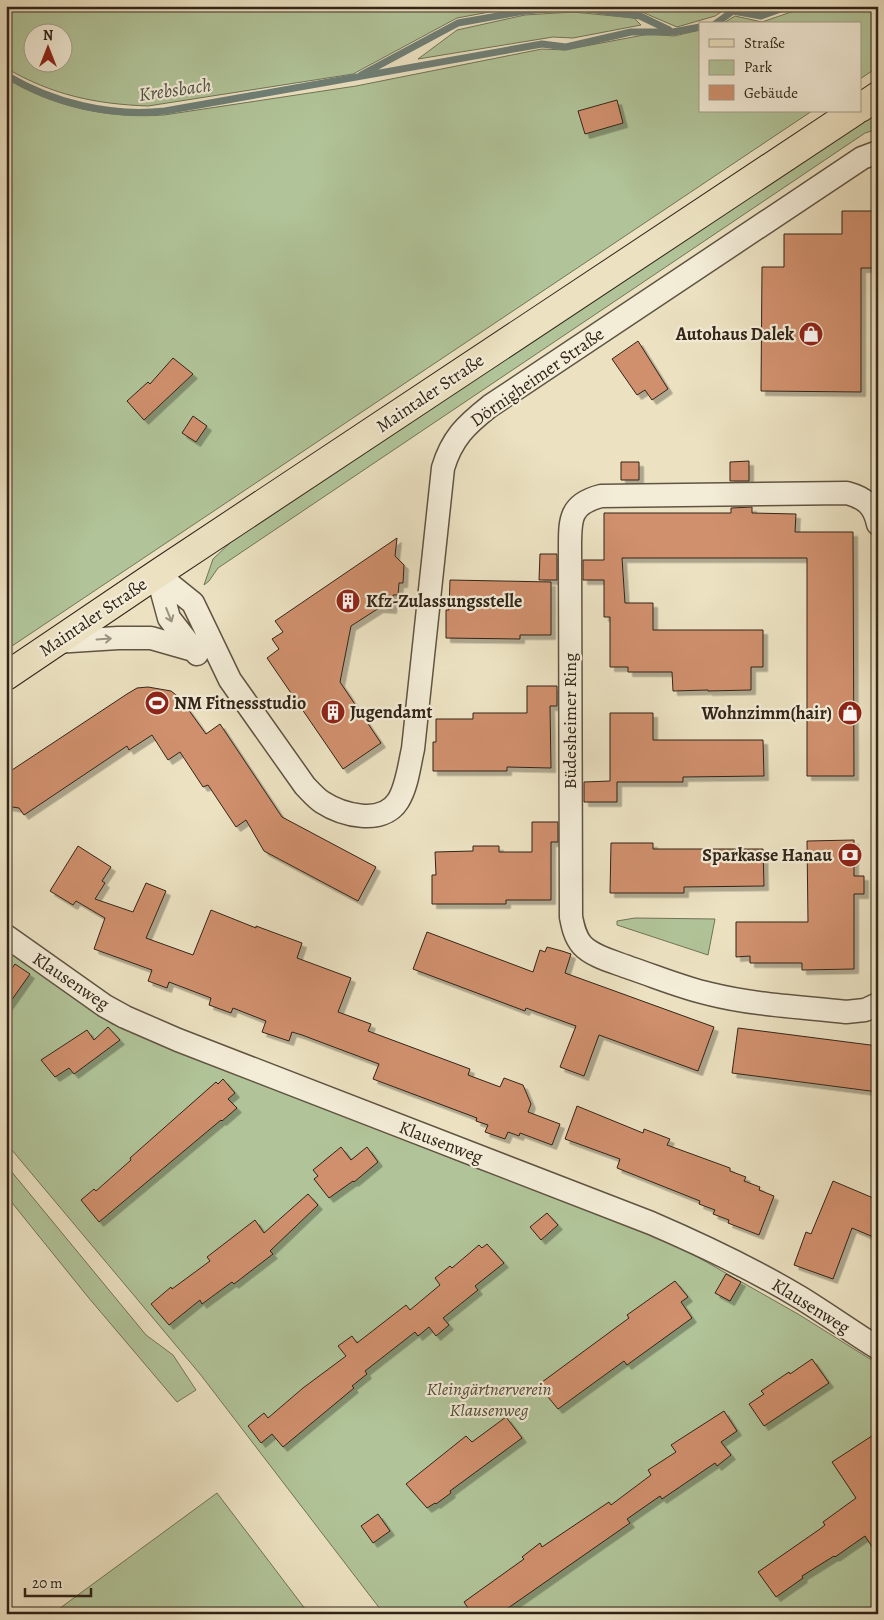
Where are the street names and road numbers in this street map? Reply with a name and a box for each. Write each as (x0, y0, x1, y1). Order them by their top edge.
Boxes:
street label: Dörnigheimer Straße (465, 322, 609, 432)
street label: Maintaler Straße (372, 348, 488, 438)
street label: Maintaler Straße (35, 572, 151, 662)
street label: Büdesheimer Ring (558, 653, 582, 789)
street label: Klausenweg (28, 946, 114, 1016)
street label: Klausenweg (396, 1115, 486, 1169)
street label: Klausenweg (767, 1273, 855, 1339)

